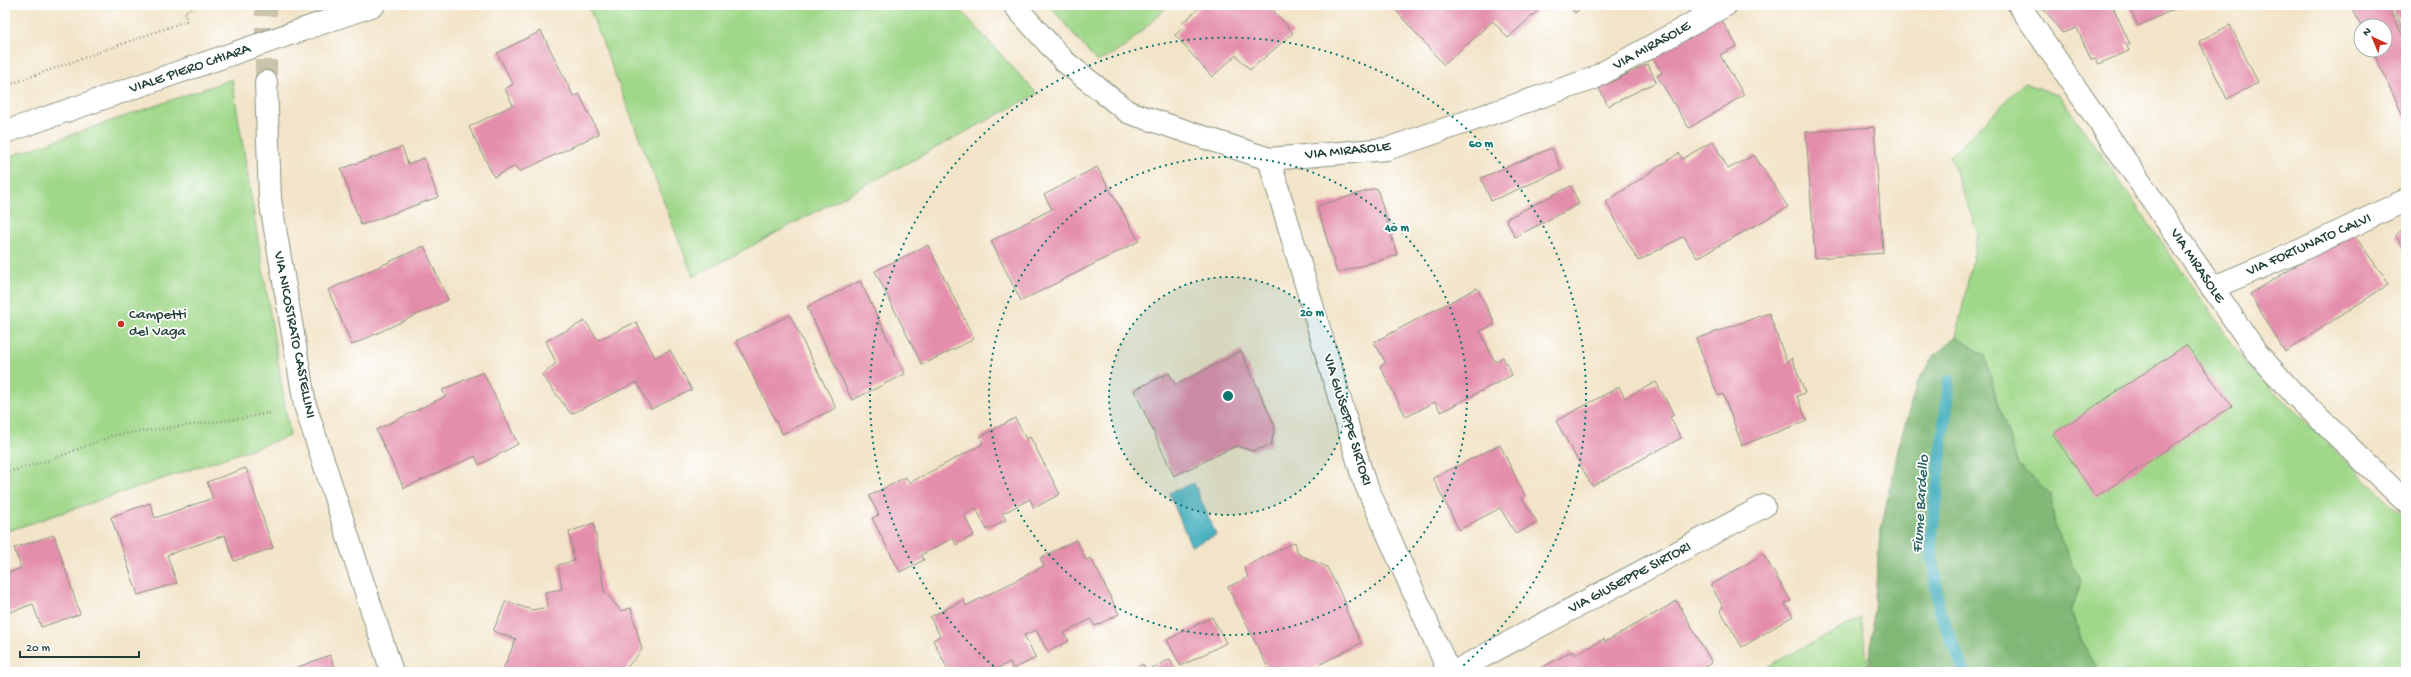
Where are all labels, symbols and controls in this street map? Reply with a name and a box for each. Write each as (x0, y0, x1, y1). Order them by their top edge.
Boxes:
street label: VIA MIRASOLE (1609, 17, 1694, 75)
north arrow (2353, 18, 2393, 58)
text: N (2361, 25, 2374, 39)
street label: VIALE PIERO CHIARA (126, 39, 254, 98)
street label: VIA MIRASOLE (1303, 137, 1392, 165)
text: 60 m (1469, 138, 1494, 152)
street label: VIA FORTUNATO CALVI (2243, 209, 2374, 281)
text: 40 m (1384, 222, 1409, 236)
street label: VIA MIRASOLE (2165, 225, 2229, 307)
street label: VIA NICOSTRATO CASTELLINI (269, 249, 319, 420)
place label: Campetti del Vaga (129, 306, 187, 341)
text: 20 m (1300, 307, 1325, 321)
marker: Campetti del Vaga (116, 319, 126, 329)
street label: VIA GIUSEPPE SIRTORI (1318, 351, 1376, 488)
centre of rings (1221, 389, 1235, 403)
water label: Fiume Bardello (1909, 454, 1935, 554)
street label: VIA GIUSEPPE SIRTORI (1565, 538, 1694, 618)
scale bar (20, 633, 139, 659)
text: 20 m (26, 642, 51, 656)

